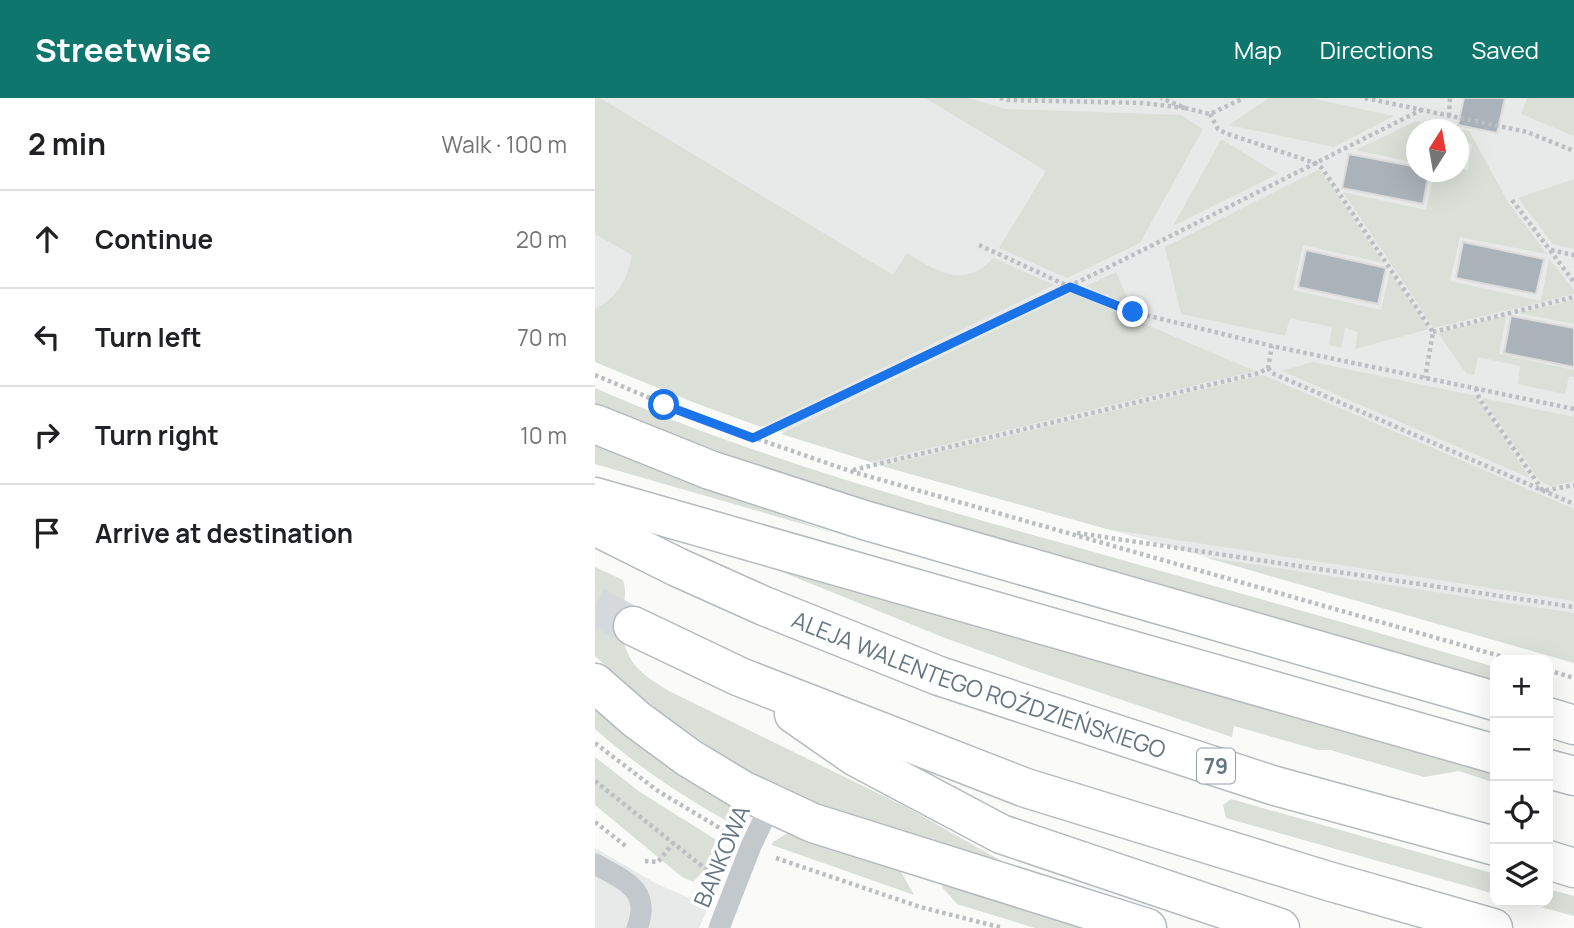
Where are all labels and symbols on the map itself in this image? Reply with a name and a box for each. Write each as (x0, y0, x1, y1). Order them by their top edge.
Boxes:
north arrow (1406, 119, 1469, 182)
route end (1117, 296, 1148, 327)
route start (648, 389, 679, 420)
street label: ALEJA WALENTEGO ROŹDZIEŃSKIEGO (787, 603, 1170, 765)
road number: 79 (1197, 748, 1235, 784)
street label: BANKOWA (685, 800, 757, 912)

